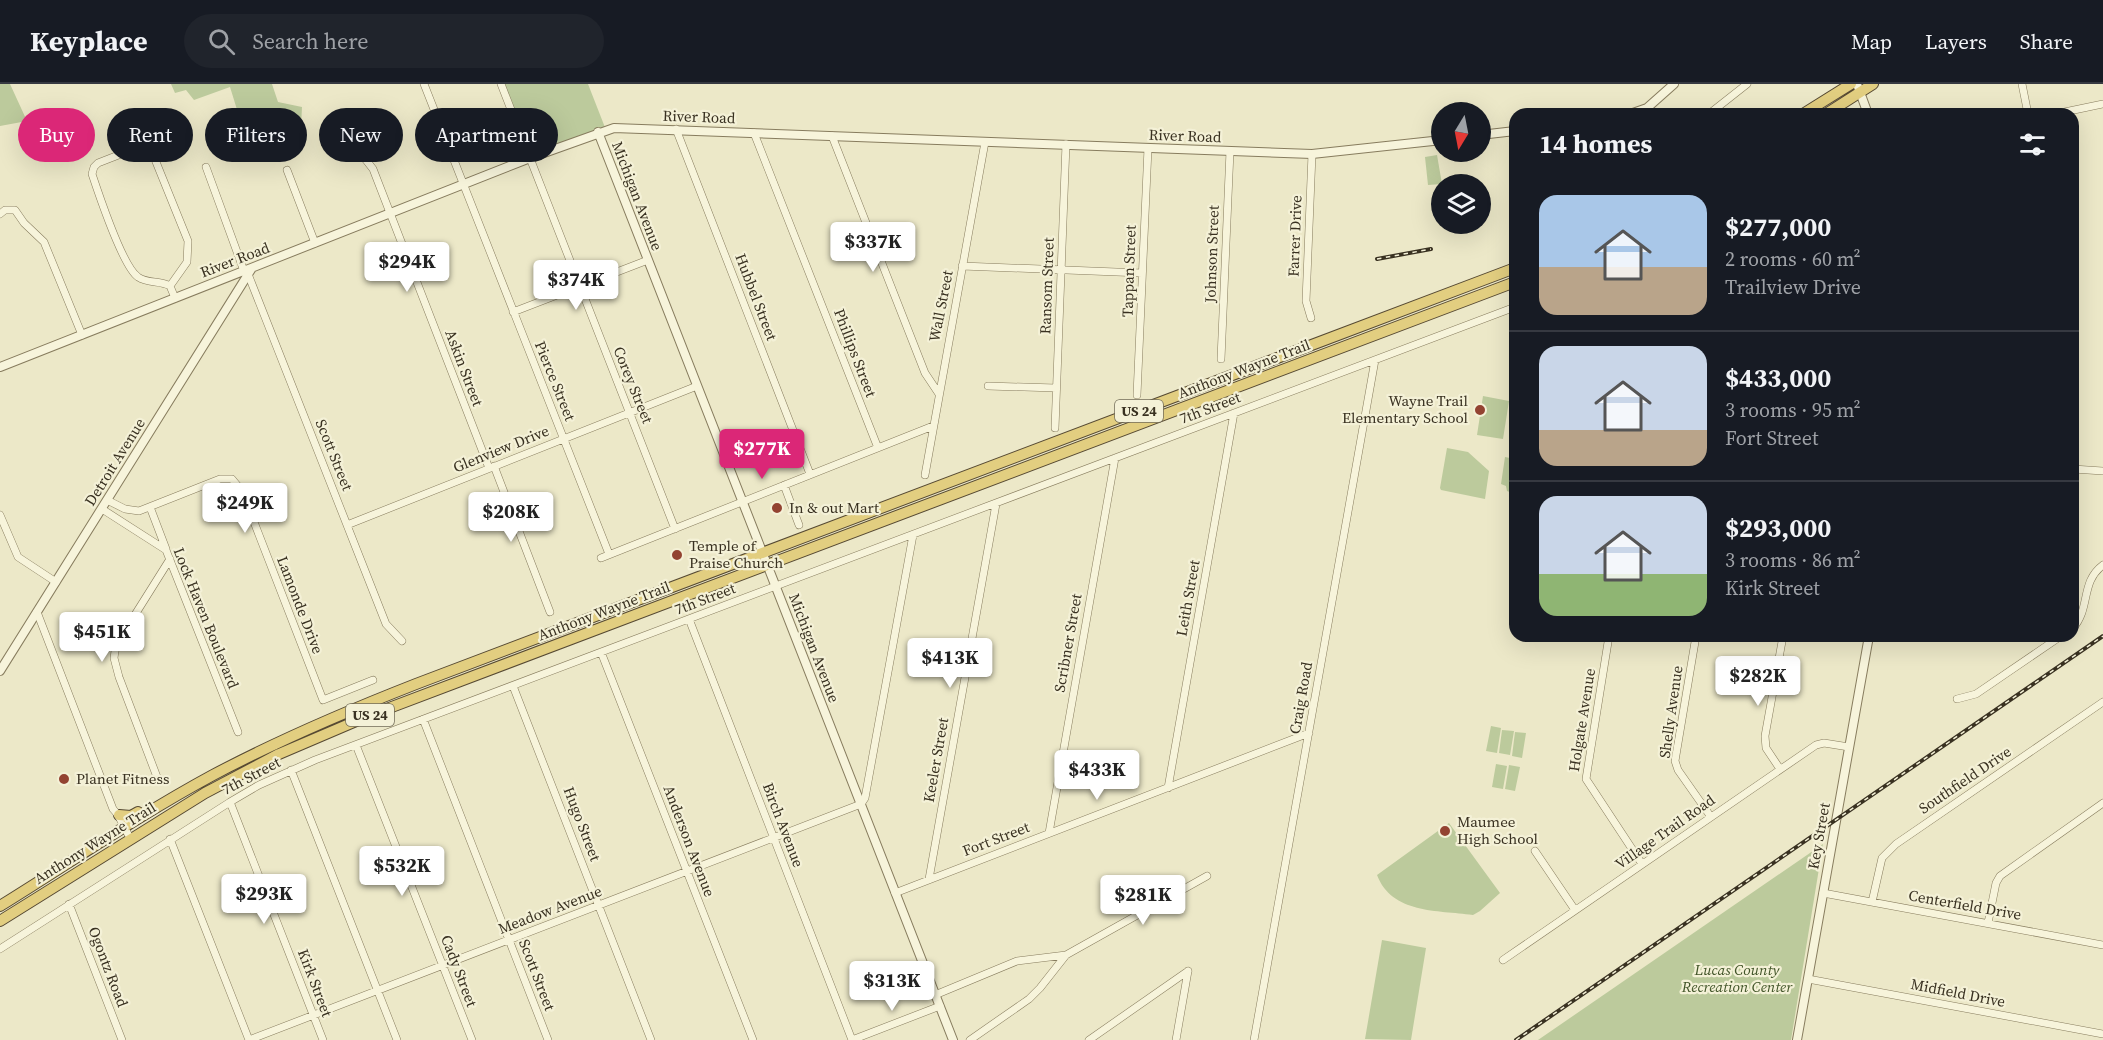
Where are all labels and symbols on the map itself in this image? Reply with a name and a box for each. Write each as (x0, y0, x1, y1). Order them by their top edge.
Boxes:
north arrow (1431, 102, 1491, 162)
street label: River Road (662, 105, 736, 128)
street label: River Road (1148, 124, 1222, 147)
street label: Michigan Avenue (607, 138, 668, 254)
street label: Farrer Drive (1283, 194, 1306, 277)
street label: Johnson Street (1199, 205, 1224, 304)
pin: $337K (831, 222, 915, 273)
street label: Tappan Street (1116, 225, 1141, 317)
street label: River Road (197, 237, 273, 282)
street label: Ransom Street (1034, 237, 1059, 335)
pin: $294K (365, 242, 449, 293)
street label: Hubbel Street (730, 250, 783, 343)
pin: $374K (534, 260, 618, 311)
street label: Wall Street (923, 268, 958, 343)
street label: Phillips Street (829, 306, 882, 400)
street label: Askin Street (440, 327, 489, 409)
street label: Anthony Wayne Trail (1175, 333, 1314, 403)
street label: Pierce Street (530, 338, 581, 424)
street label: Corey Street (608, 343, 658, 427)
street label: 7th Street (1176, 386, 1243, 429)
place label: Wayne Trail Elementary School (1342, 390, 1469, 428)
road number: US 24 (1115, 400, 1163, 422)
marker: Wayne Trail Elementary School (1473, 403, 1487, 417)
street label: Detroit Avenue (79, 414, 150, 510)
street label: Scott Street (311, 416, 358, 494)
street label: Glenview Drive (450, 420, 552, 477)
pin: $277K (720, 429, 804, 480)
pin: $249K (203, 483, 287, 534)
pin: $208K (469, 492, 553, 543)
place label: In & out Mart (789, 497, 879, 518)
marker: In & out Mart (770, 501, 784, 515)
place label: Temple of Praise Church (689, 535, 783, 573)
street label: Lock Haven Boulevard (169, 544, 245, 692)
marker: Temple of Praise Church (670, 548, 684, 562)
street label: Lamonde Drive (272, 553, 329, 657)
street label: Leith Street (1170, 558, 1205, 638)
street label: Anthony Wayne Trail (535, 575, 674, 645)
street label: 7th Street (671, 577, 738, 620)
street label: Michigan Avenue (784, 590, 845, 706)
street label: Scribner Street (1048, 592, 1087, 694)
pin: $451K (60, 612, 144, 663)
pin: $413K (908, 638, 992, 689)
pin: $282K (1716, 656, 1800, 707)
street label: Craig Road (1284, 660, 1317, 736)
street label: Shelly Avenue (1654, 664, 1687, 760)
street label: Holgate Avenue (1563, 666, 1600, 773)
road number: US 24 (346, 704, 394, 726)
street label: Keeler Street (918, 716, 953, 804)
street label: Southfield Drive (1914, 741, 2015, 818)
pin: $433K (1055, 750, 1139, 801)
street label: 7th Street (218, 751, 284, 800)
place label: Planet Fitness (76, 768, 169, 789)
marker: Planet Fitness (57, 772, 71, 786)
street label: Birch Avenue (758, 780, 809, 870)
street label: Anderson Avenue (659, 782, 721, 900)
street label: Hugo Street (559, 784, 606, 864)
street label: Village Trail Road (1610, 789, 1719, 874)
street label: Anthony Wayne Trail (30, 796, 160, 889)
street label: Key Street (1802, 801, 1835, 871)
place label: Maumee High School (1457, 811, 1539, 849)
street label: Fort Street (959, 816, 1032, 861)
marker: Maumee High School (1438, 824, 1452, 838)
pin: $532K (360, 846, 444, 897)
pin: $293K (222, 874, 306, 925)
pin: $281K (1101, 875, 1185, 926)
street label: Meadow Avenue (495, 880, 605, 939)
street label: Centerfield Drive (1907, 884, 2024, 925)
street label: Ogontz Road (83, 924, 134, 1011)
street label: Cady Street (436, 932, 483, 1010)
street label: Scott Street (514, 936, 561, 1014)
street label: Kirk Street (293, 946, 338, 1020)
park label: Lucas County Recreation Center (1681, 959, 1793, 997)
pin: $313K (850, 961, 934, 1012)
street label: Midfield Drive (1909, 973, 2007, 1012)

